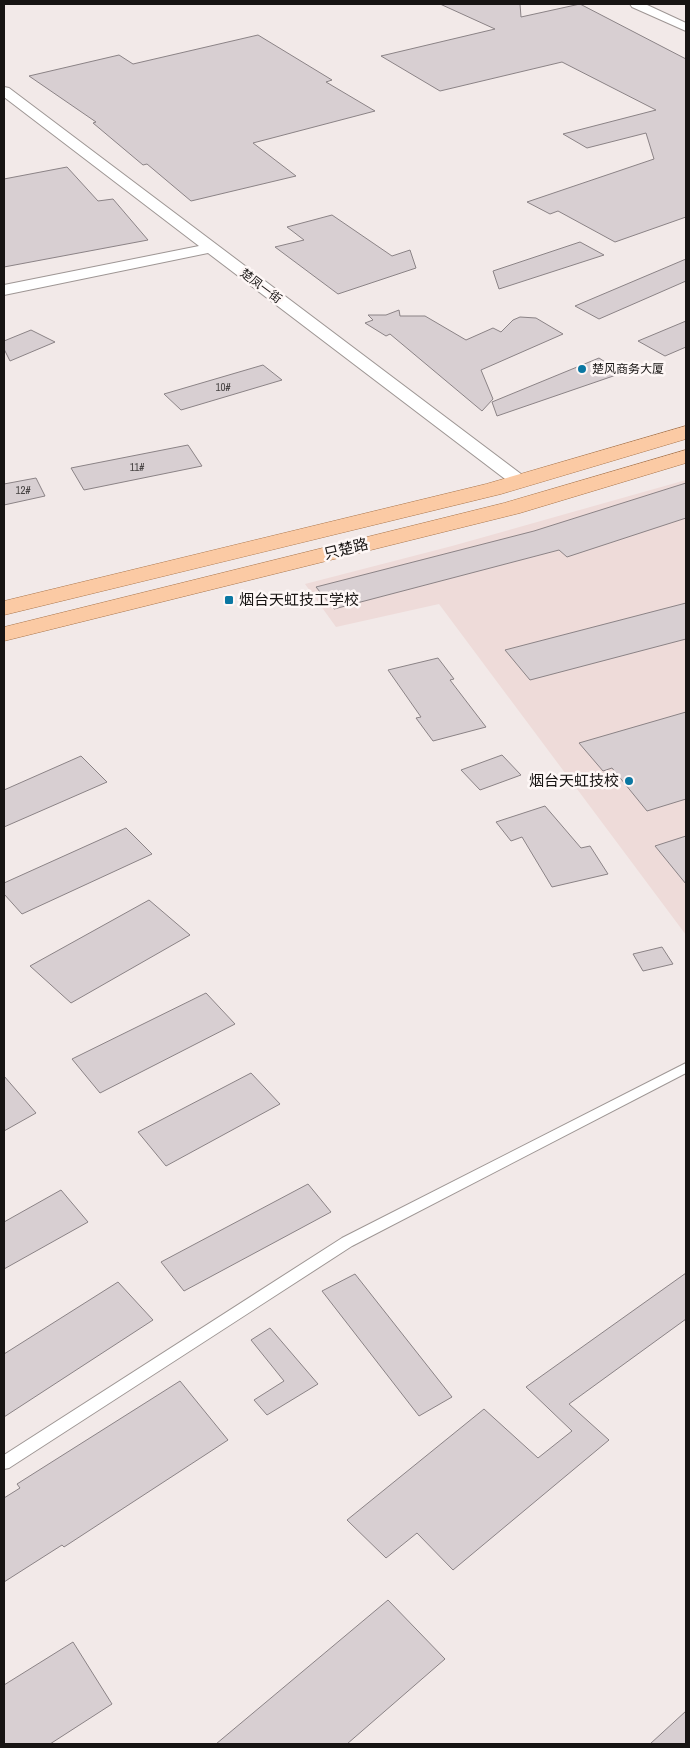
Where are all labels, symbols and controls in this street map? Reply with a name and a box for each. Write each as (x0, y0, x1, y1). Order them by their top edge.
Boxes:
street label: 楚凤一街 (237, 265, 285, 307)
place label: 楚风商务大厦 (592, 361, 664, 377)
marker: 楚风商务大厦 (576, 363, 588, 375)
house number: 10# (215, 380, 231, 394)
house number: 11# (130, 460, 144, 474)
house number: 12# (15, 483, 31, 497)
street label: 只楚路 (321, 533, 370, 564)
place label: 烟台天虹技工学校 (239, 589, 359, 610)
marker: 烟台天虹技工学校 (223, 594, 235, 606)
place label: 烟台天虹技校 (529, 770, 619, 791)
marker: 烟台天虹技校 (623, 775, 635, 787)

